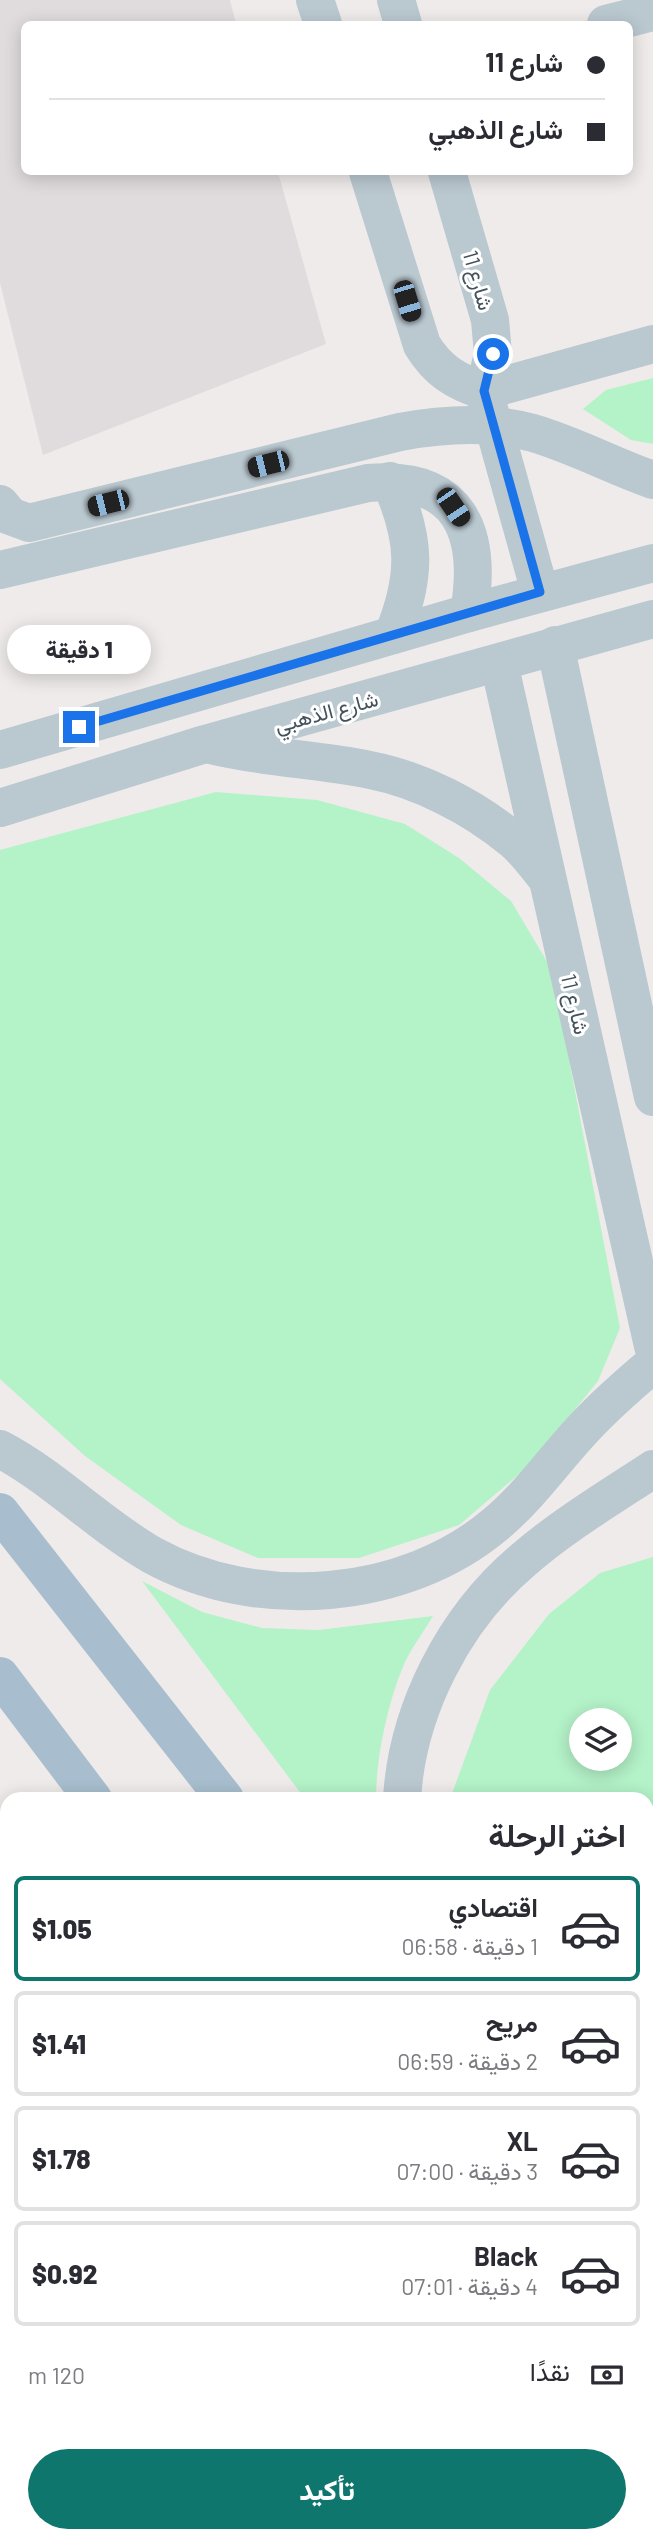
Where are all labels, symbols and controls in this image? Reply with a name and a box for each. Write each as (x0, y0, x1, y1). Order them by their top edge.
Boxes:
text: شارع 11 (485, 46, 563, 77)
text: شارع الذهبي (428, 113, 563, 144)
street label: شارع 11 (456, 247, 499, 314)
car (391, 278, 424, 324)
route start (477, 338, 509, 370)
car (246, 449, 291, 479)
car (433, 484, 474, 530)
car (86, 488, 131, 518)
callout: 1 دقيقة (7, 626, 151, 674)
text: 1 دقيقة (45, 635, 113, 663)
street label: شارع الذهبي (272, 685, 382, 743)
route end (63, 711, 95, 743)
street label: شارع 11 (554, 971, 595, 1037)
map controls (569, 1708, 632, 1771)
button: layers (569, 1708, 632, 1771)
text: اختر الرحلة (488, 1815, 626, 1853)
text: اقتصادي (449, 1891, 538, 1922)
icon: car (559, 1897, 622, 1960)
text: $1.05 (32, 1913, 92, 1944)
text: 1 دقيقة · 06:58 (402, 1932, 538, 1960)
text: مريح (486, 2006, 538, 2037)
icon: car (559, 2012, 622, 2075)
text: $1.41 (32, 2028, 86, 2059)
text: 2 دقيقة · 06:59 (397, 2047, 538, 2075)
text: XL (507, 2125, 538, 2156)
icon: car (559, 2127, 622, 2190)
text: $1.78 (32, 2143, 91, 2174)
text: 3 دقيقة · 07:00 (397, 2157, 538, 2185)
text: Black (474, 2240, 538, 2271)
icon: car (559, 2242, 622, 2305)
text: $0.92 (32, 2258, 97, 2289)
text: 4 دقيقة · 07:01 (401, 2272, 538, 2300)
text: نقدًا (530, 2355, 570, 2386)
icon: cash (588, 2356, 626, 2394)
text: 120 m (28, 2361, 85, 2389)
button: تأكيد (28, 2449, 626, 2529)

